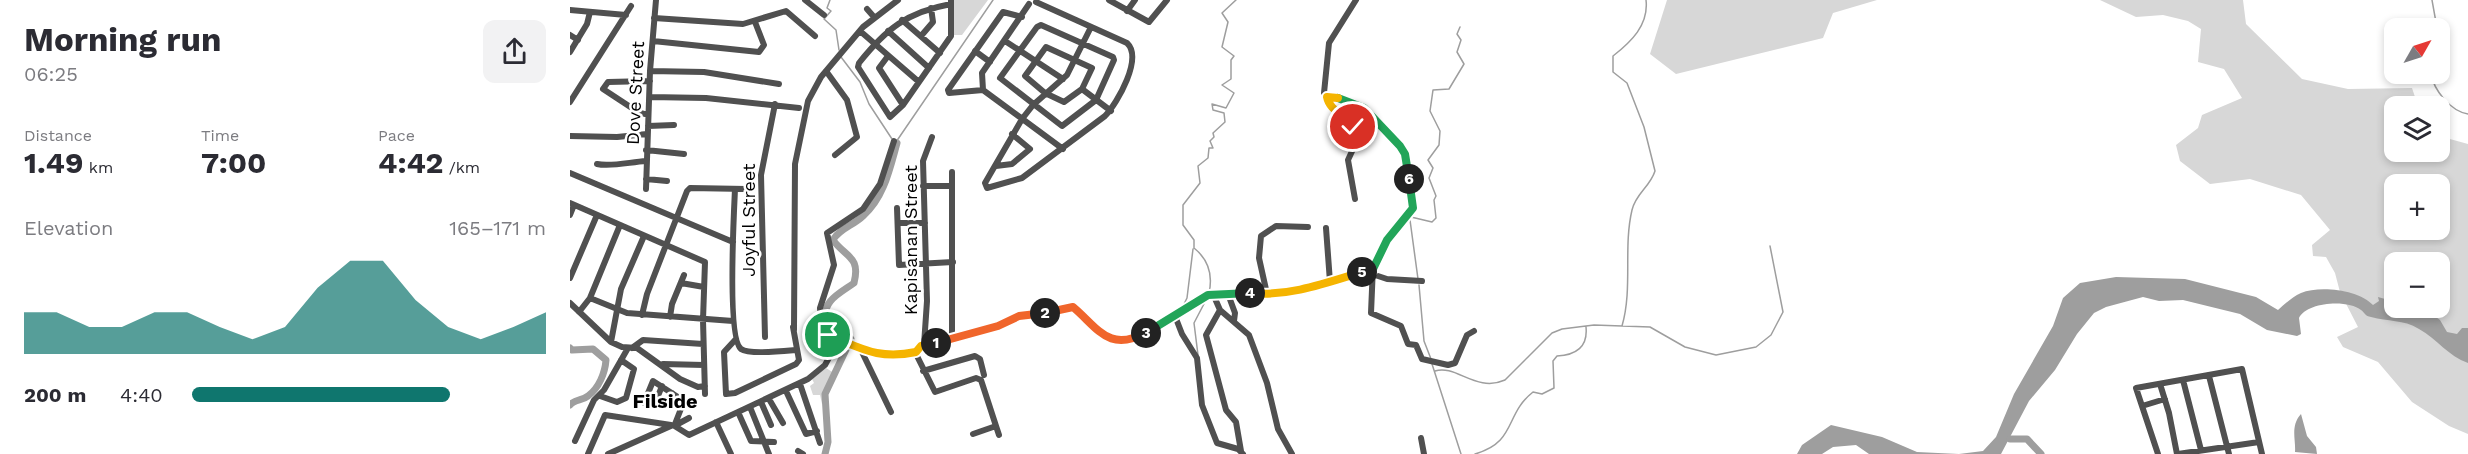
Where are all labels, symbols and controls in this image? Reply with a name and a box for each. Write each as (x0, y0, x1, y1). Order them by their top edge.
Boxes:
north arrow (2384, 18, 2450, 84)
map controls (2384, 18, 2450, 318)
text: Morning run (24, 20, 221, 59)
button: share (483, 20, 546, 83)
street label: Dove Street (622, 40, 648, 145)
text: 06:25 (24, 62, 78, 86)
button: layers (2384, 96, 2450, 162)
pin (1327, 101, 1378, 152)
icon: check (1336, 110, 1369, 143)
text: Distance (24, 126, 92, 145)
text: Time (201, 126, 239, 145)
text: Pace (378, 126, 415, 145)
text: 1.49 (24, 145, 83, 180)
text: 7:00 (201, 145, 266, 180)
text: 4:42 (378, 145, 443, 180)
text: km (83, 158, 113, 177)
text: /km (443, 158, 480, 177)
street label: Joyful Street (738, 163, 759, 277)
street label: Kapisanan Street (900, 164, 921, 315)
pin: 6 (1394, 164, 1424, 194)
text: 6 (1404, 169, 1414, 188)
button: + (2384, 174, 2450, 240)
text: Elevation (24, 216, 113, 240)
text: 165–171 m (449, 216, 546, 240)
button: − (2384, 252, 2450, 318)
pin: 5 (1347, 257, 1377, 287)
text: 5 (1357, 262, 1367, 281)
pin: 4 (1235, 278, 1265, 308)
text: 4 (1245, 283, 1255, 302)
pin: 2 (1030, 298, 1060, 328)
text: 2 (1040, 303, 1050, 322)
pin (802, 309, 853, 360)
icon: arrive (811, 318, 844, 351)
pin: 3 (1131, 318, 1161, 348)
text: 3 (1141, 323, 1151, 342)
pin: 1 (921, 328, 951, 358)
text: 1 (933, 333, 939, 352)
text: 200 m (24, 383, 86, 407)
text: 4:40 (120, 383, 163, 407)
district label: Filside (632, 389, 698, 413)

